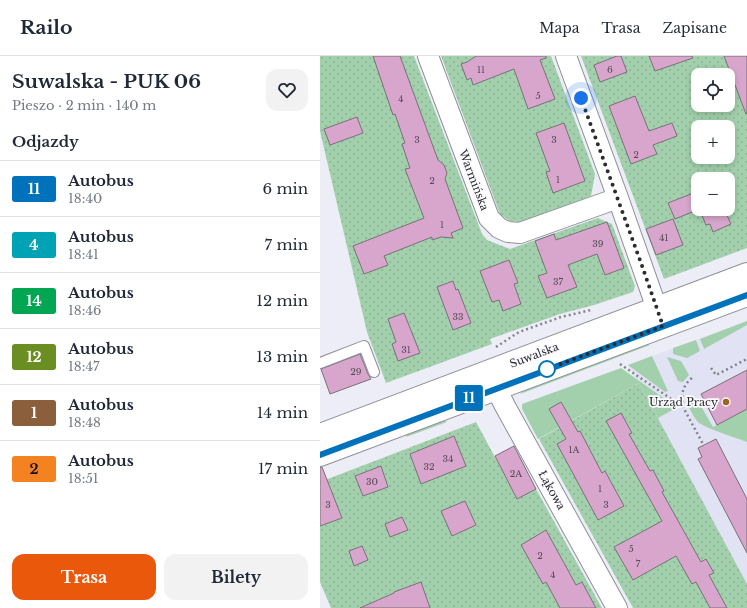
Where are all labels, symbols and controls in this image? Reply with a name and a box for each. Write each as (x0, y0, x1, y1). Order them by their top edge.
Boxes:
text: Railo (20, 16, 73, 39)
text: Mapa (539, 19, 580, 37)
text: Trasa (602, 19, 640, 37)
text: Zapisane (662, 19, 727, 37)
house number: 11 (477, 64, 485, 75)
house number: 6 (607, 64, 613, 75)
map controls (691, 68, 735, 216)
button: locate (691, 68, 735, 112)
button: heart (266, 69, 308, 111)
text: Suwalska - PUK 06 (12, 70, 201, 93)
your location (571, 88, 591, 108)
house number: 5 (535, 90, 541, 101)
house number: 4 (398, 93, 404, 104)
text: Pieszo · 2 min · 140 m (12, 97, 156, 114)
button: + (691, 120, 735, 164)
text: Odjazdy (12, 132, 79, 151)
house number: 3 (414, 134, 420, 145)
house number: 3 (551, 134, 557, 145)
street label: Warmińska (456, 147, 492, 213)
house number: 2 (633, 149, 639, 160)
text: Autobus (68, 171, 134, 190)
button: − (691, 172, 735, 216)
house number: 1 (556, 174, 560, 185)
house number: 2 (429, 175, 435, 186)
text: 6 min (263, 179, 308, 198)
text: 11 (28, 180, 40, 198)
text: 18:40 (68, 190, 102, 207)
house number: 1 (440, 219, 444, 230)
text: Autobus (68, 227, 134, 246)
house number: 41 (659, 232, 669, 243)
text: 7 min (265, 235, 308, 254)
text: 4 (29, 236, 39, 254)
house number: 39 (592, 238, 604, 249)
text: 18:41 (68, 246, 99, 263)
house number: 37 (553, 276, 564, 287)
text: Autobus (68, 283, 134, 302)
text: 12 min (256, 291, 308, 310)
text: 14 (26, 292, 42, 310)
text: 18:46 (68, 302, 101, 319)
house number: 33 (452, 311, 464, 322)
text: Autobus (68, 339, 134, 358)
street label: Suwalska (508, 339, 561, 371)
house number: 31 (401, 344, 411, 355)
text: 13 min (256, 347, 308, 366)
text: 12 (26, 348, 42, 366)
text: 18:47 (68, 358, 100, 375)
unlabelled marker (538, 360, 556, 378)
house number: 29 (350, 366, 362, 377)
line badge: 11 (451, 385, 487, 411)
text: 11 (463, 389, 475, 407)
text: Autobus (68, 395, 134, 414)
place label: Urząd Pracy (649, 395, 718, 409)
marker: Urząd Pracy (721, 397, 731, 407)
text: 14 min (257, 403, 308, 422)
text: 1 (31, 404, 37, 422)
text: 18:48 (68, 414, 101, 431)
house number: 1A (569, 444, 581, 455)
text: Autobus (68, 451, 134, 470)
house number: 34 (443, 453, 453, 464)
text: 17 min (258, 459, 308, 478)
text: 2 (29, 460, 39, 478)
house number: 32 (423, 461, 435, 472)
house number: 2A (510, 468, 523, 479)
street label: Łąkowa (535, 468, 569, 513)
text: 18:51 (68, 470, 99, 487)
house number: 30 (366, 476, 378, 487)
house number: 1 (598, 483, 602, 494)
house number: 3 (325, 499, 331, 510)
house number: 3 (603, 499, 609, 510)
house number: 5 (628, 543, 634, 554)
house number: 2 (537, 550, 543, 561)
button: Trasa (12, 554, 156, 600)
button: Bilety (164, 554, 308, 600)
house number: 7 (636, 558, 641, 569)
house number: 4 (550, 569, 556, 580)

